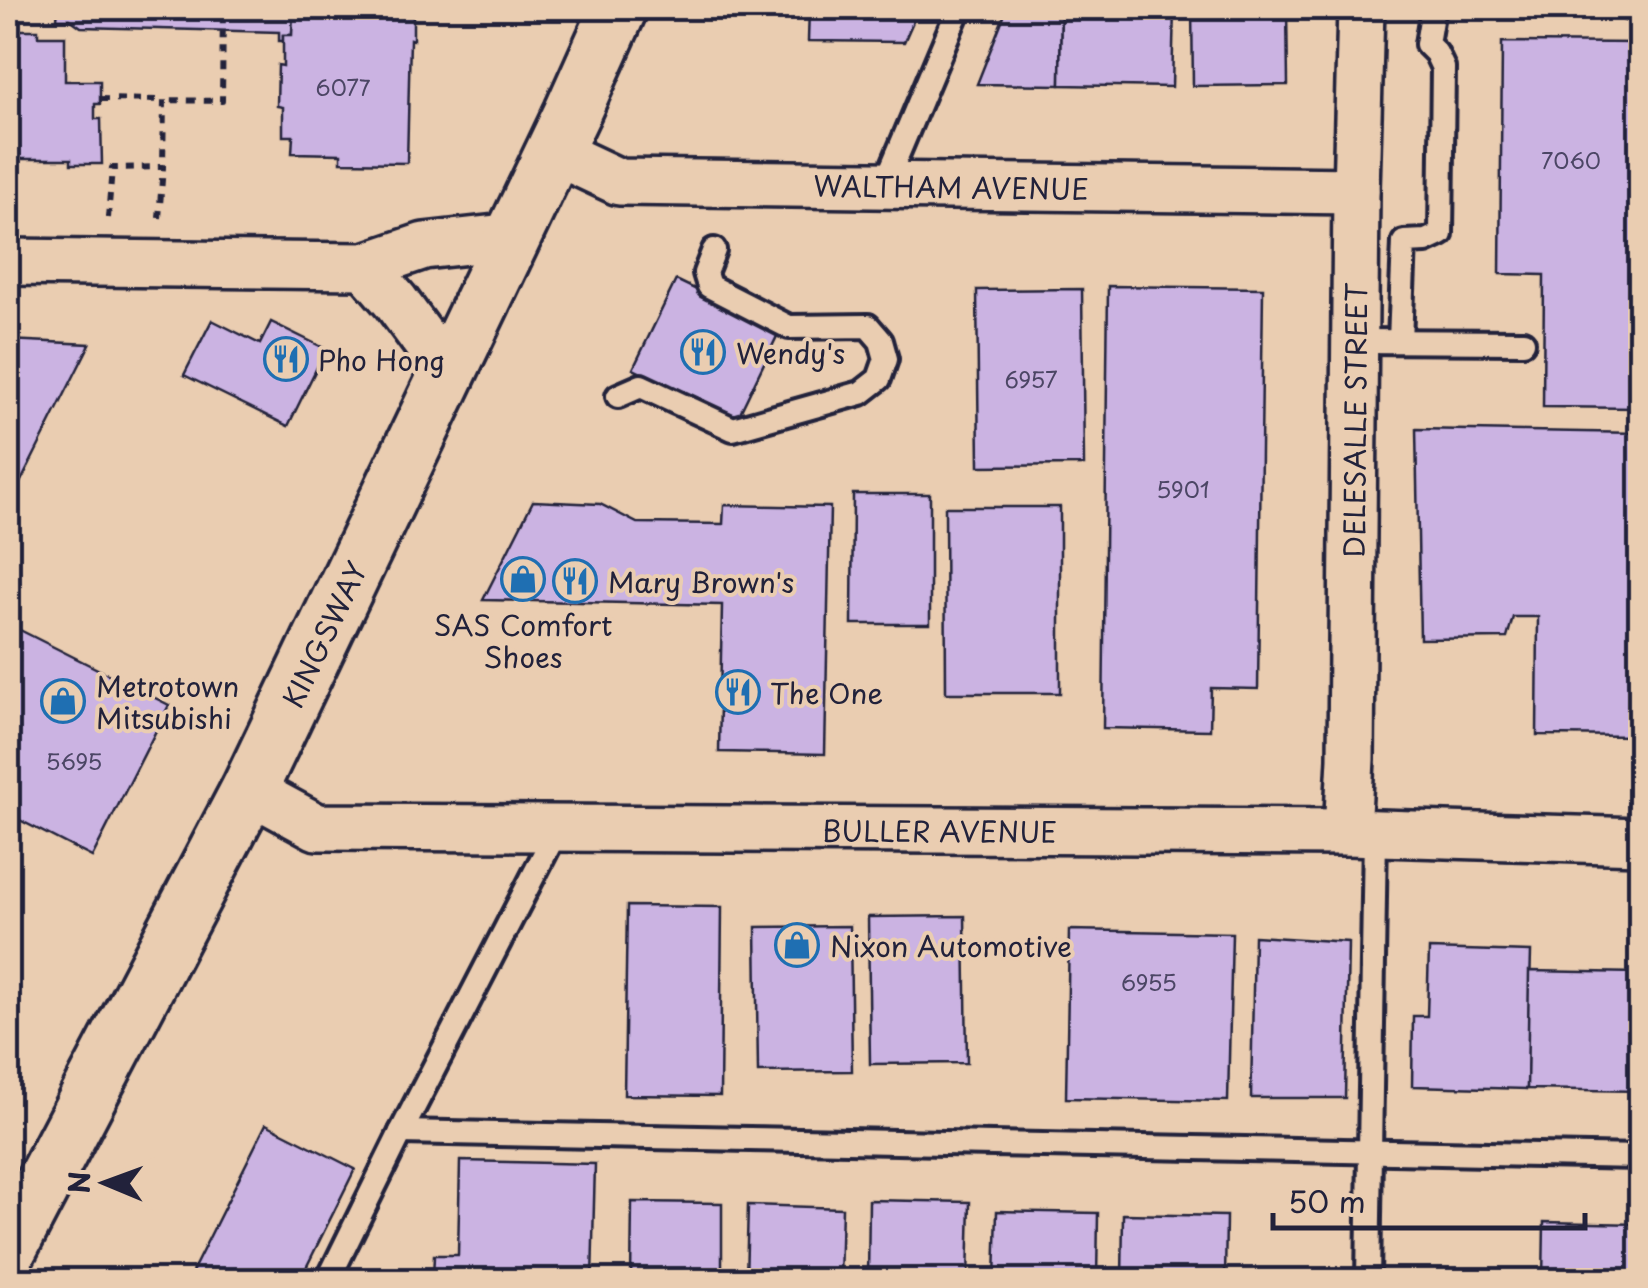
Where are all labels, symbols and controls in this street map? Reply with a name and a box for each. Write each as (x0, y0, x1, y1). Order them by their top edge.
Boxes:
house number: 6077 (316, 70, 371, 103)
house number: 7060 (1541, 143, 1601, 176)
street label: WALTHAM AVENUE (813, 163, 1089, 209)
street label: DELESALLE STREET (1331, 282, 1377, 558)
restaurant icon: Wendy's (680, 329, 726, 375)
place label: Wendy's (736, 331, 845, 374)
restaurant icon: Pho Hong (263, 336, 309, 382)
place label: Pho Hong (318, 338, 445, 381)
house number: 6957 (1005, 362, 1057, 395)
house number: 5901 (1156, 472, 1210, 505)
street label: KINGSWAY (270, 554, 377, 715)
shop icon: SAS Comfort Shoes (500, 556, 546, 602)
restaurant icon: Mary Brown's (552, 558, 598, 604)
place label: Mary Brown's (608, 560, 794, 603)
place label: SAS Comfort Shoes (434, 603, 612, 678)
place label: Metrotown Mitsubishi (96, 664, 239, 739)
restaurant icon: The One (715, 669, 761, 715)
place label: The One (770, 671, 883, 714)
shop icon: Metrotown Mitsubishi (40, 678, 86, 724)
house number: 5695 (46, 744, 102, 777)
street label: BULLER AVENUE (822, 808, 1057, 852)
shop icon: Nixon Automotive (774, 922, 820, 968)
place label: Nixon Automotive (830, 924, 1072, 967)
house number: 6955 (1121, 965, 1177, 998)
north arrow (55, 1133, 155, 1233)
scale bar (1273, 1168, 1586, 1230)
text: N (57, 1171, 100, 1194)
text: 50 m (1288, 1178, 1366, 1223)

